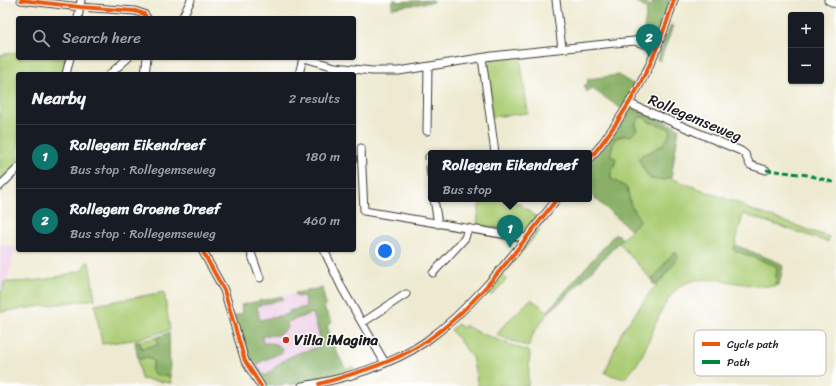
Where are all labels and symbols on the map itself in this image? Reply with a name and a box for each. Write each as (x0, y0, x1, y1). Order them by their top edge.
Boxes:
pin: 2 (636, 24, 662, 57)
street label: Rollegemseweg (644, 87, 746, 150)
pin: 1 (497, 215, 523, 248)
your location (375, 241, 395, 261)
place label: Vil!a iMagina (294, 327, 378, 353)
legend (694, 330, 826, 376)
marker: Vil!a iMagina (281, 335, 291, 345)
text: Cycle path (727, 335, 779, 354)
text: Path (727, 353, 750, 372)

